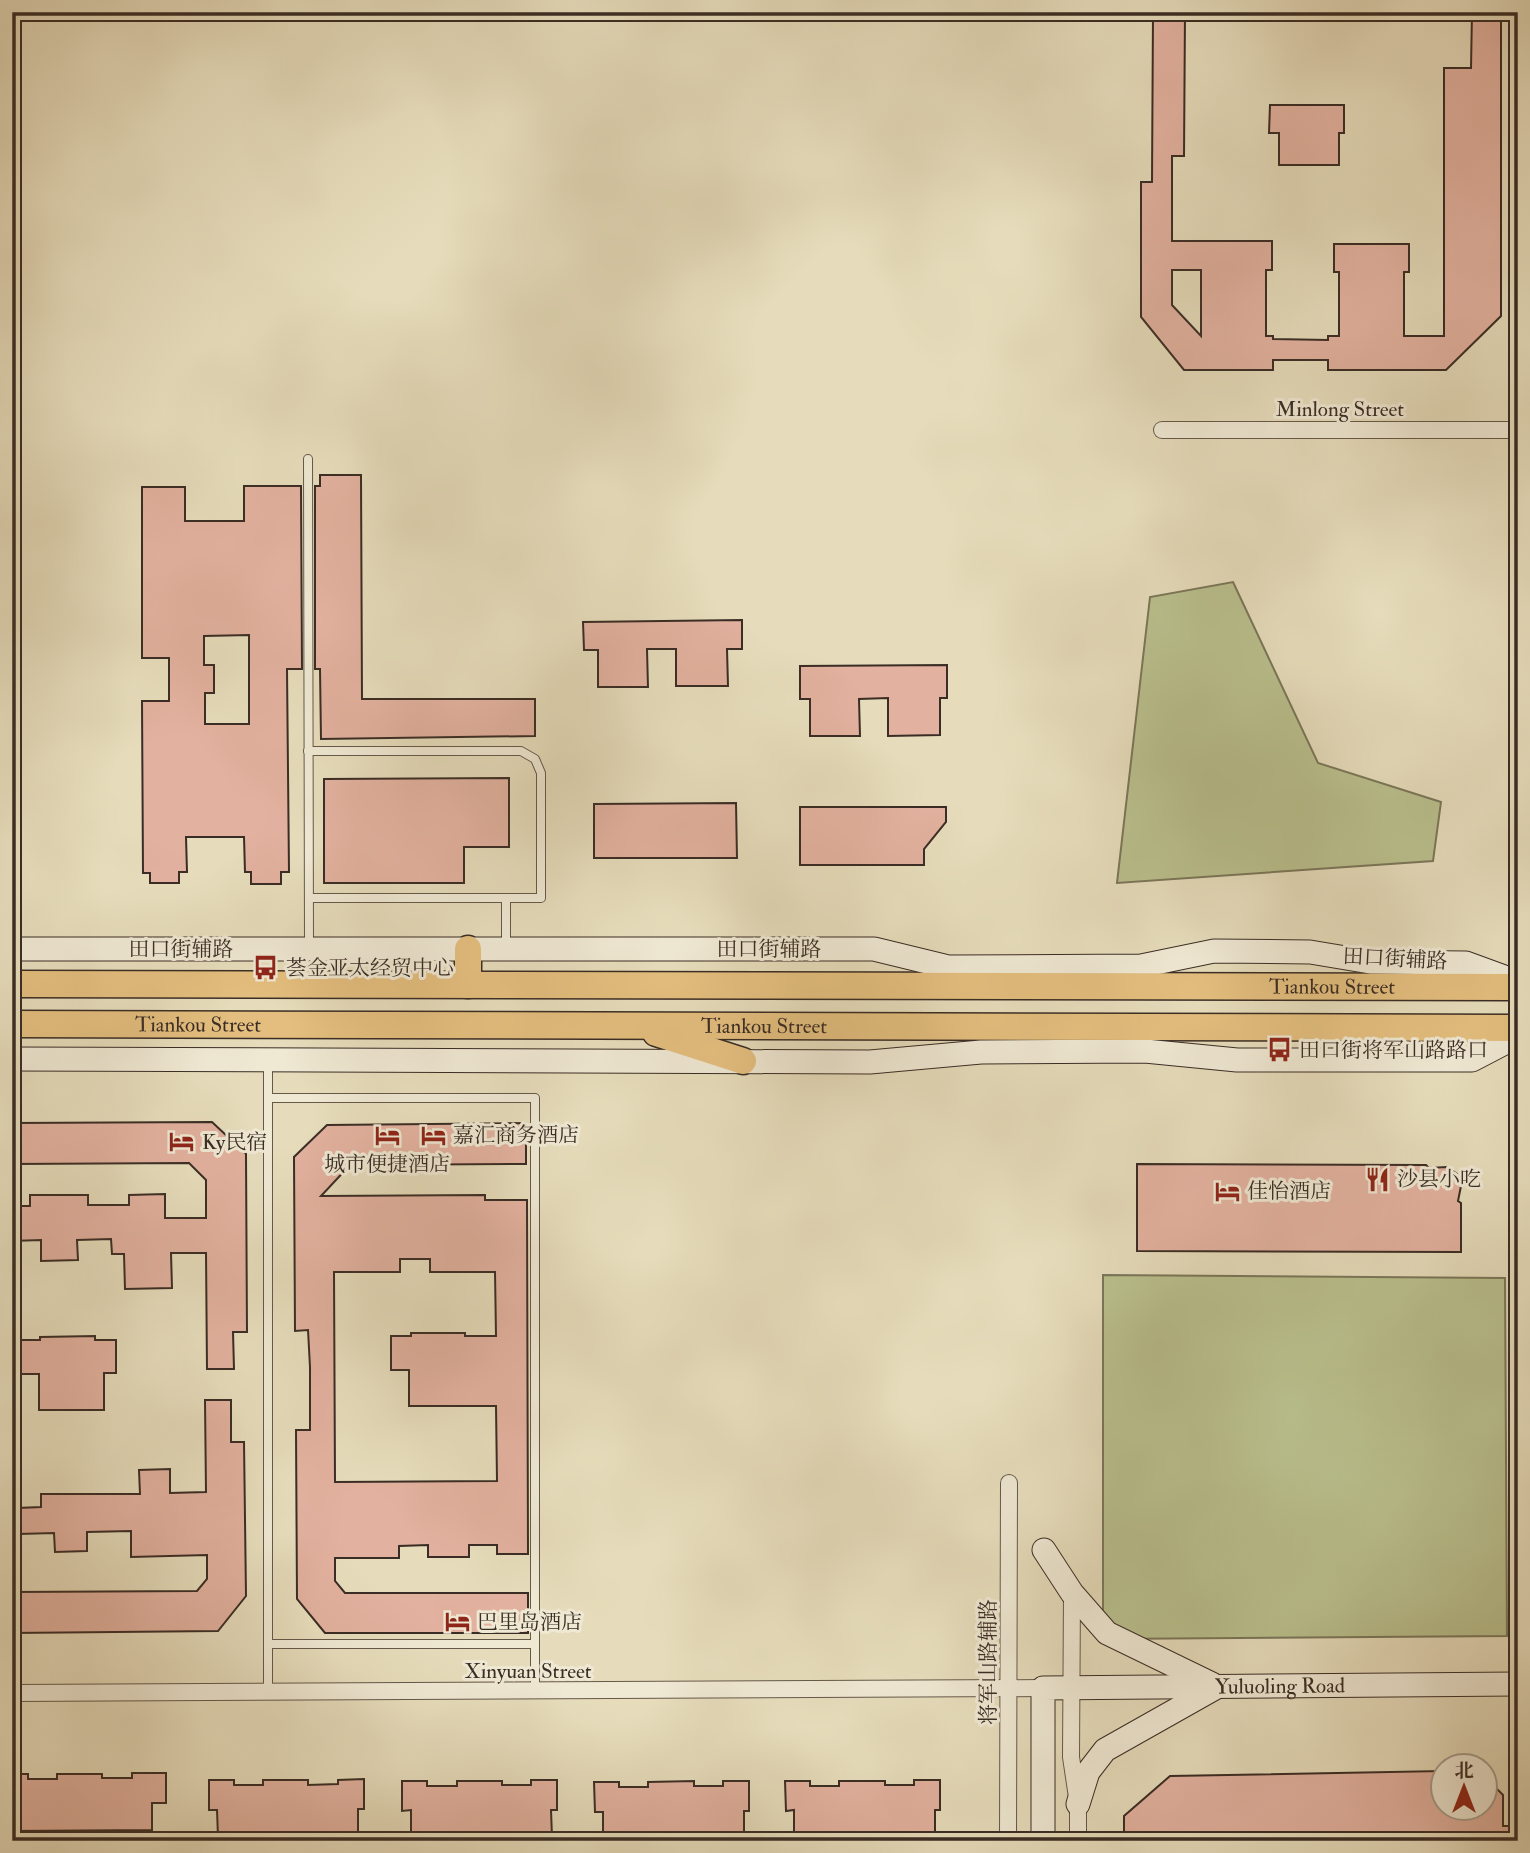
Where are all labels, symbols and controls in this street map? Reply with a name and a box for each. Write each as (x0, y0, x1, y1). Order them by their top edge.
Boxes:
street label: Minlong Street (1276, 396, 1404, 423)
street label: 田口街辅路 (129, 936, 234, 963)
street label: 田口街辅路 (717, 936, 822, 963)
street label: 田口街辅路 (1342, 943, 1448, 975)
bus stop icon: 荟金亚太经贸中心 (252, 954, 280, 982)
place label: 荟金亚太经贸中心 (286, 955, 454, 982)
street label: Tiankou Street (1269, 973, 1395, 1000)
street label: Tiankou Street (135, 1011, 261, 1038)
street label: Tiankou Street (701, 1012, 827, 1040)
bus stop icon: 田口街将军山路路口 (1265, 1036, 1293, 1064)
place label: 田口街将军山路路口 (1299, 1037, 1488, 1064)
hotel icon: 城市便捷酒店 (373, 1121, 401, 1149)
hotel icon: 嘉汇商务酒店 (419, 1121, 447, 1149)
place label: 嘉汇商务酒店 (453, 1122, 579, 1149)
hotel icon: Ky民宿 (168, 1128, 196, 1156)
place label: Ky民宿 (202, 1129, 267, 1156)
place label: 城市便捷酒店 (324, 1151, 450, 1178)
restaurant icon: 沙县小吃 (1363, 1165, 1391, 1193)
place label: 沙县小吃 (1397, 1166, 1481, 1193)
hotel icon: 佳怡酒店 (1213, 1177, 1241, 1205)
place label: 佳怡酒店 (1247, 1178, 1331, 1205)
street label: 将军山路辅路 (975, 1599, 1002, 1725)
hotel icon: 巴里岛酒店 (443, 1608, 471, 1636)
place label: 巴里岛酒店 (477, 1609, 582, 1636)
street label: Xinyuan Street (464, 1658, 592, 1685)
street label: Yuluoling Road (1215, 1672, 1346, 1700)
north arrow (1428, 1752, 1498, 1822)
text: 北 (1454, 1759, 1474, 1783)

